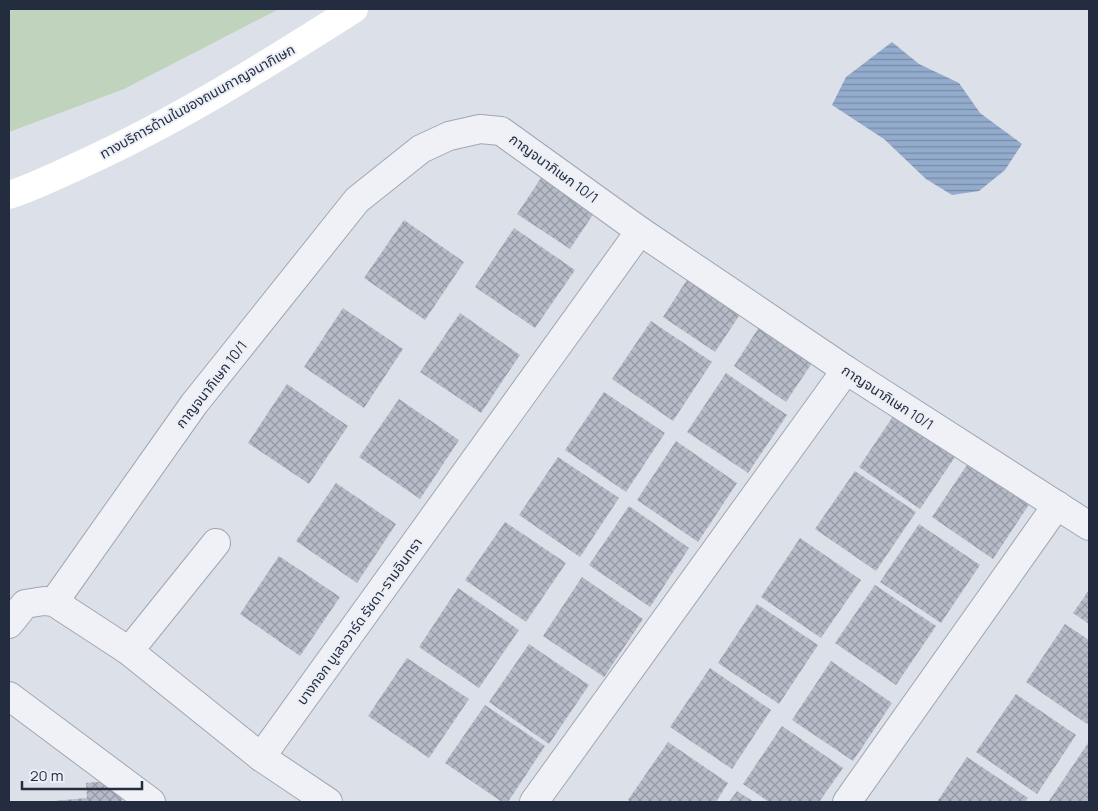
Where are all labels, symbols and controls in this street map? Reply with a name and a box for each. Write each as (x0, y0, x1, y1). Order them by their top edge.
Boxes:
street label: ทางบริการด้านในของถนนกาญจนาภิเษก (96, 39, 298, 163)
street label: กาญจนาภิเษก 10/1 (506, 129, 602, 207)
street label: กาญจนาภิเษก 10/1 (171, 336, 251, 432)
street label: กาญจนาภิเษก 10/1 (838, 360, 938, 434)
street label: บางกอก บูเลอวาร์ด รัชดา-รามอินทรา (292, 534, 426, 708)
scale bar (22, 758, 142, 790)
text: 20 m (30, 765, 63, 786)

